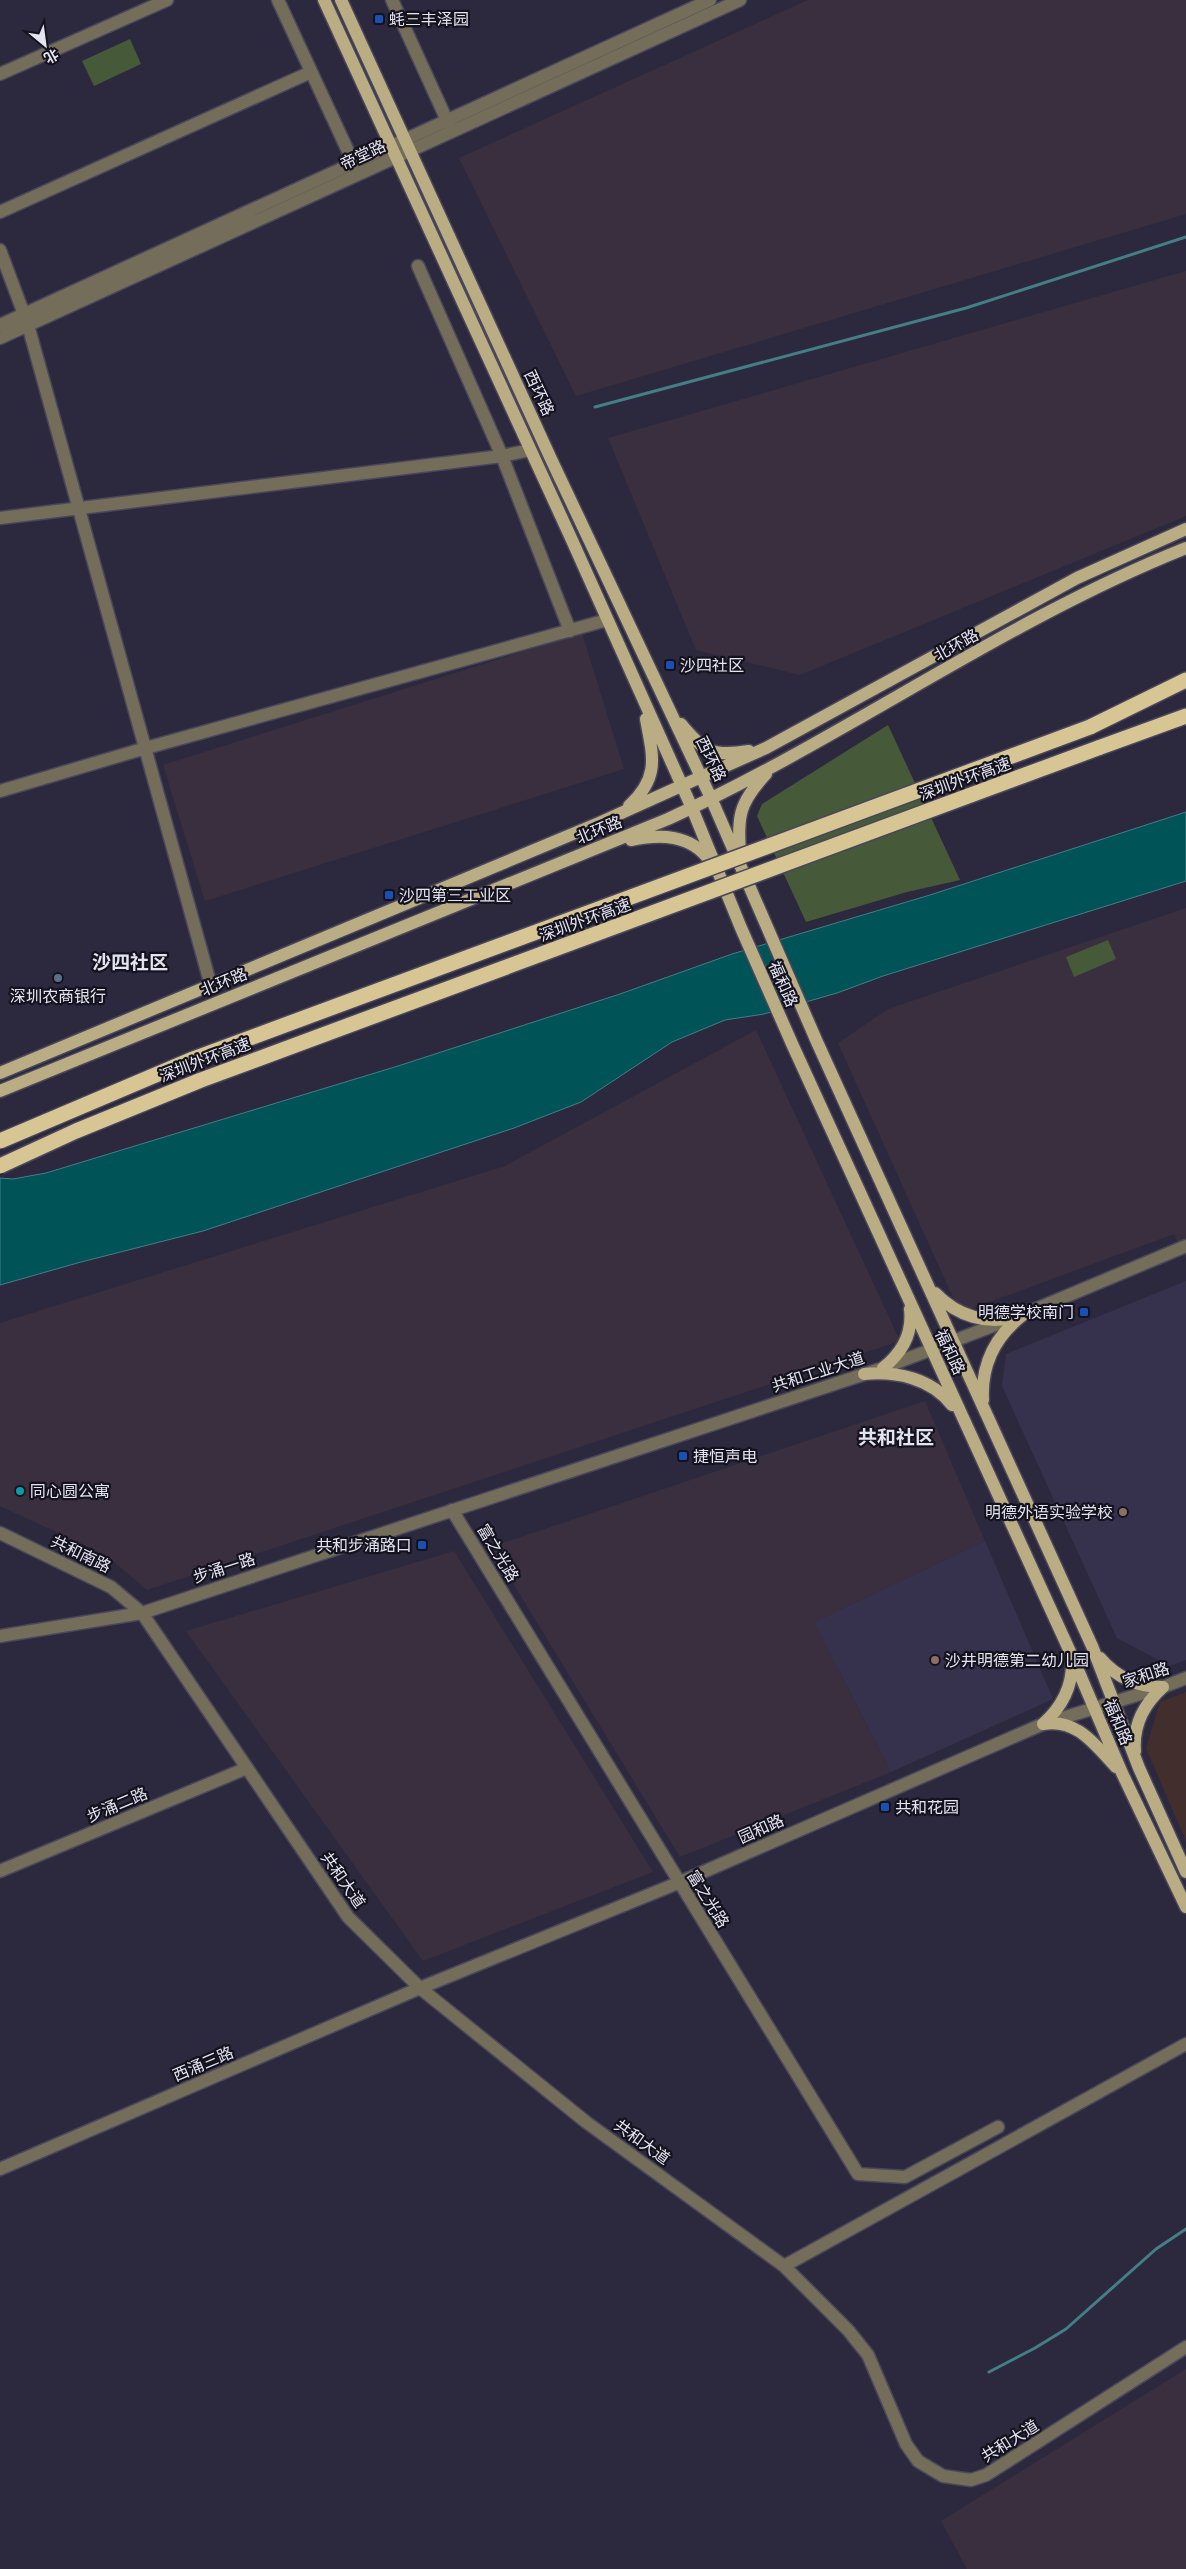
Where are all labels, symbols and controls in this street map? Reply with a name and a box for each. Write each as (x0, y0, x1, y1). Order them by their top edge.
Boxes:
place label: 蚝三丰泽园 (389, 10, 469, 29)
marker: 蚝三丰泽园 (373, 13, 385, 25)
north arrow (20, 20, 70, 70)
text: 北 (41, 46, 61, 67)
street label: 帝堂路 (337, 136, 389, 174)
street label: 西环路 (520, 367, 558, 419)
street label: 北环路 (930, 625, 982, 665)
place label: 沙四社区 (680, 656, 744, 675)
marker: 沙四社区 (664, 659, 676, 671)
street label: 西环路 (692, 733, 730, 785)
street label: 深圳外环高速 (917, 754, 1013, 804)
street label: 北环路 (573, 812, 625, 848)
place label: 沙四第三工业区 (399, 886, 511, 905)
marker: 沙四第三工业区 (383, 889, 395, 901)
street label: 深圳外环高速 (537, 895, 633, 945)
district label: 沙四社区 (92, 951, 168, 974)
street label: 福和路 (765, 958, 801, 1010)
street label: 北环路 (198, 964, 250, 1000)
marker: 深圳农商银行 (52, 972, 64, 984)
place label: 深圳农商银行 (10, 987, 106, 1006)
street label: 深圳外环高速 (157, 1034, 253, 1086)
place label: 明德学校南门 (978, 1303, 1074, 1322)
marker: 明德学校南门 (1078, 1306, 1090, 1318)
street label: 福和路 (931, 1326, 969, 1378)
street label: 共和工业大道 (769, 1348, 867, 1396)
district label: 共和社区 (858, 1426, 934, 1449)
place label: 捷恒声电 (693, 1447, 757, 1466)
marker: 捷恒声电 (677, 1450, 689, 1462)
place label: 同心圆公寓 (30, 1482, 110, 1501)
marker: 同心圆公寓 (14, 1485, 26, 1497)
place label: 明德外语实验学校 (985, 1503, 1113, 1522)
marker: 明德外语实验学校 (1117, 1506, 1129, 1518)
street label: 富之光路 (473, 1521, 523, 1585)
street label: 共和南路 (48, 1531, 114, 1577)
place label: 共和步涌路口 (316, 1536, 412, 1555)
marker: 共和步涌路口 (416, 1539, 428, 1551)
street label: 步涌一路 (191, 1549, 257, 1587)
place label: 沙井明德第二幼儿园 (945, 1651, 1089, 1670)
marker: 沙井明德第二幼儿园 (929, 1654, 941, 1666)
street label: 家和路 (1120, 1659, 1172, 1691)
street label: 福和路 (1100, 1696, 1136, 1748)
street label: 步涌二路 (84, 1784, 150, 1826)
place label: 共和花园 (895, 1798, 959, 1817)
marker: 共和花园 (879, 1801, 891, 1813)
street label: 园和路 (735, 1811, 787, 1847)
street label: 共和大道 (317, 1848, 369, 1912)
street label: 富之光路 (683, 1867, 733, 1931)
street label: 西涌三路 (170, 2043, 236, 2085)
street label: 共和大道 (611, 2116, 673, 2168)
street label: 共和大道 (978, 2416, 1042, 2466)

